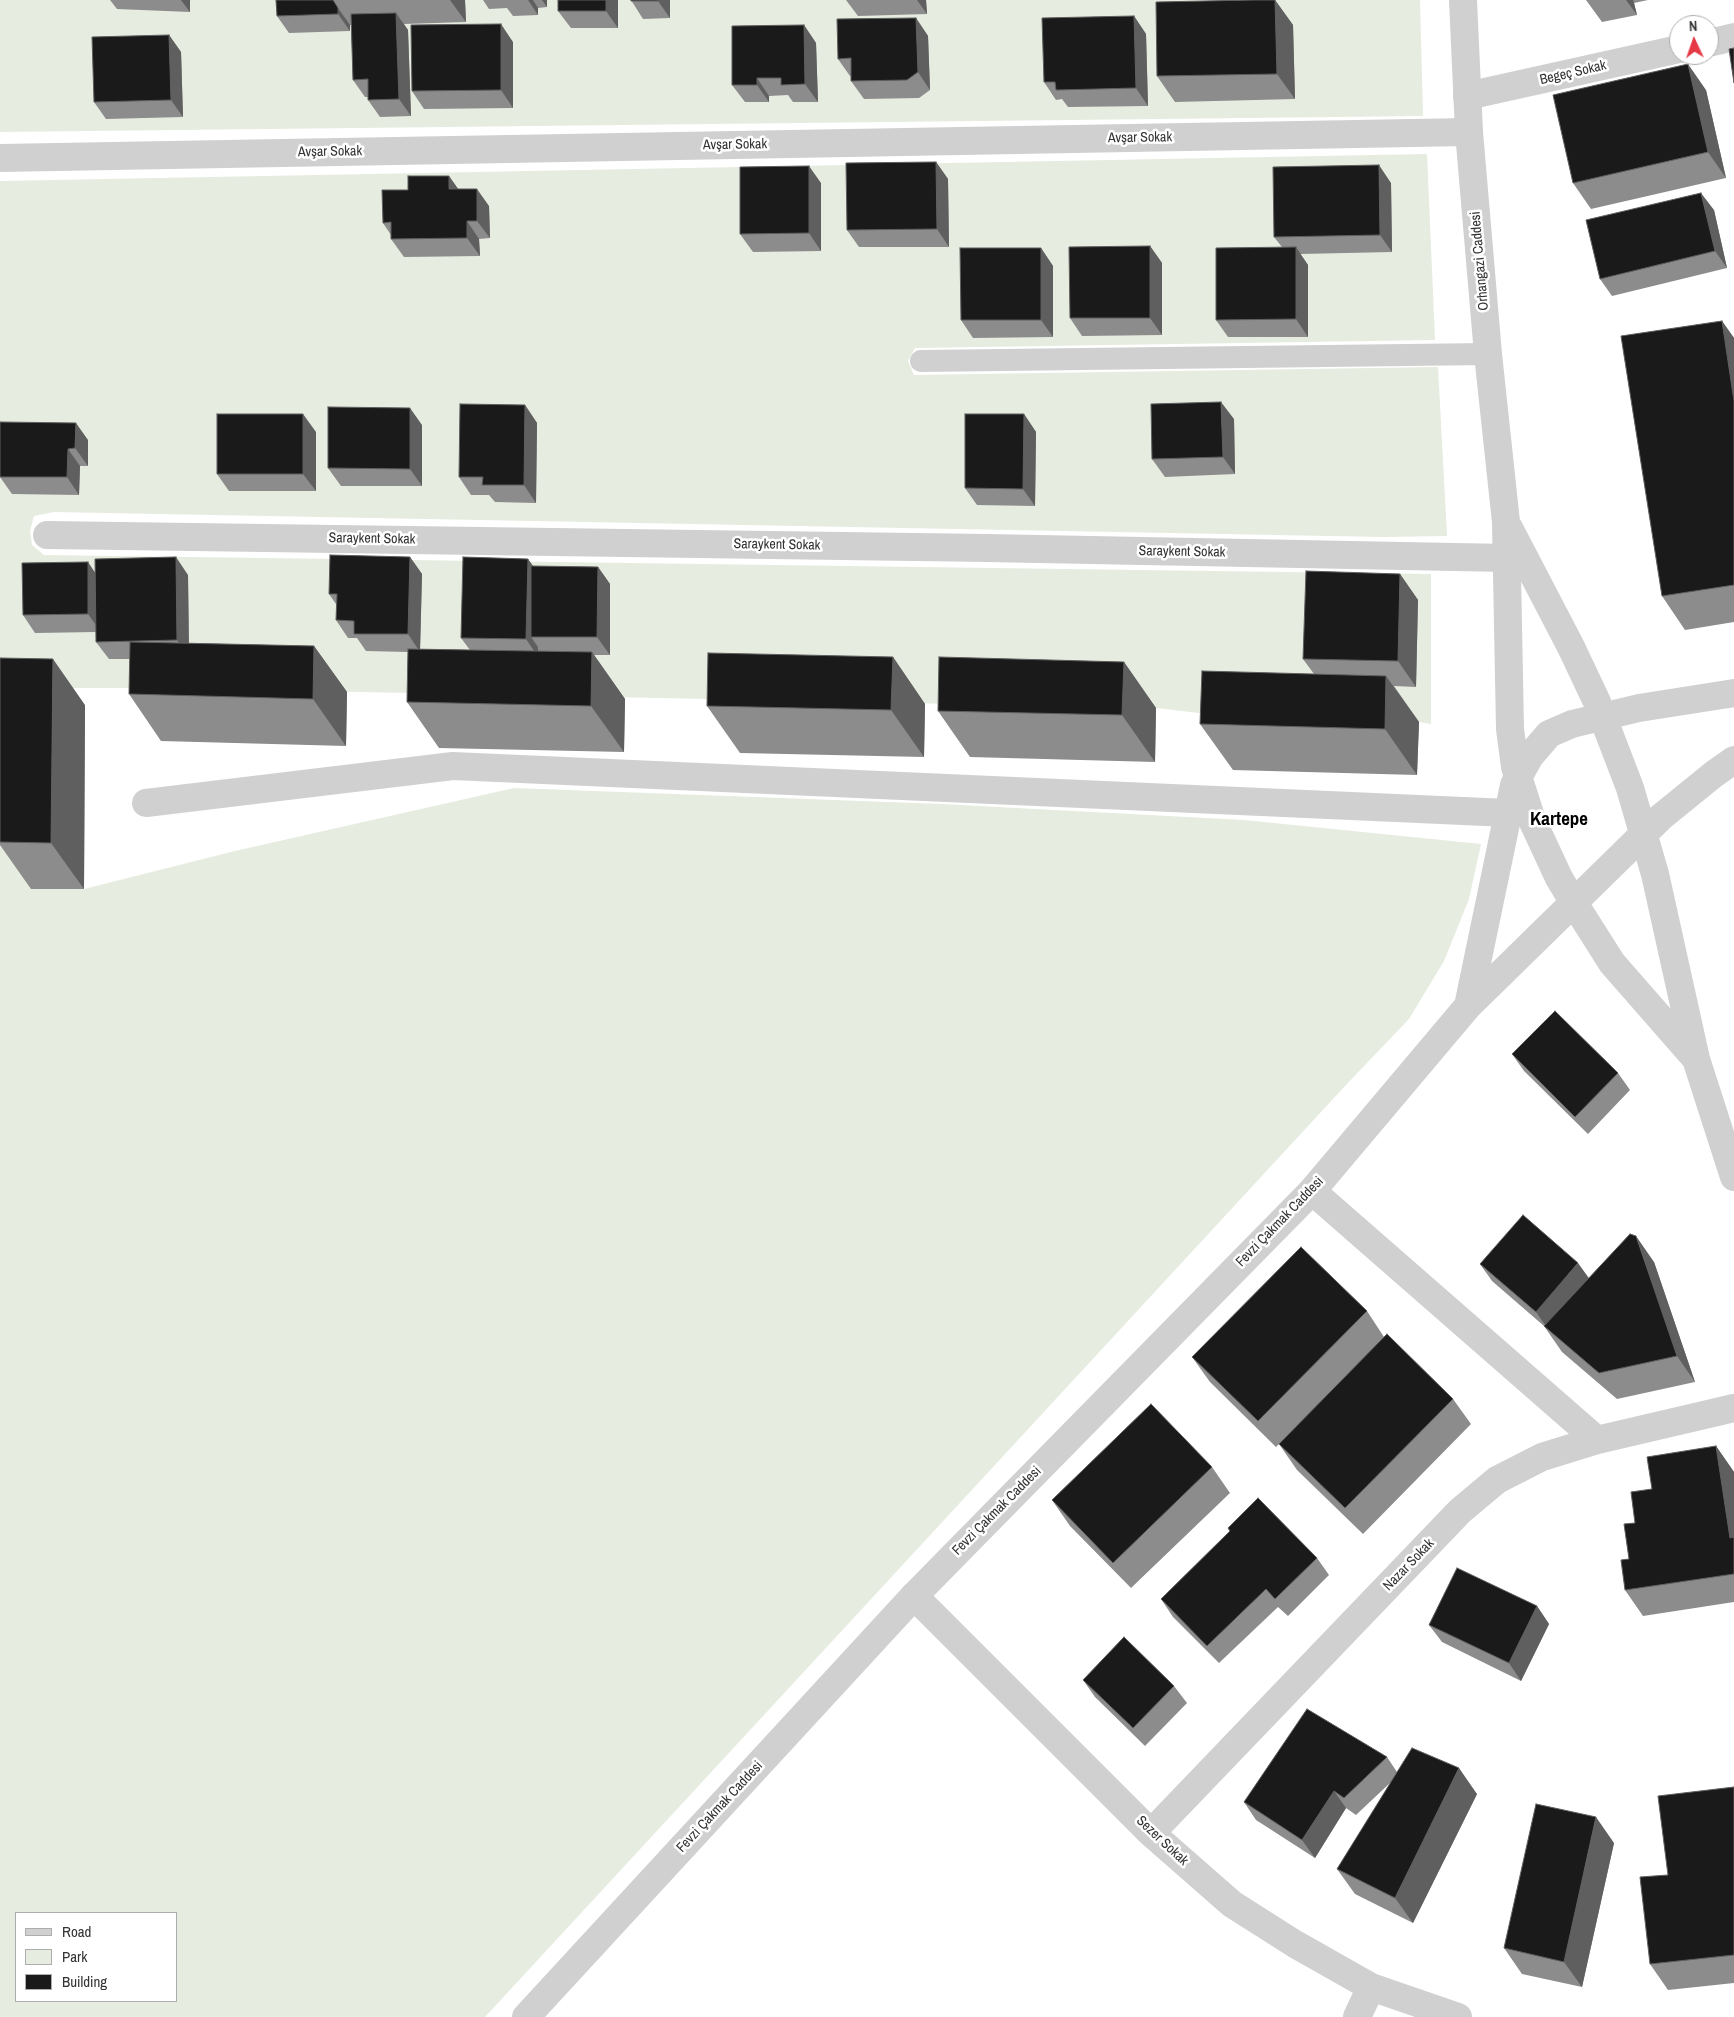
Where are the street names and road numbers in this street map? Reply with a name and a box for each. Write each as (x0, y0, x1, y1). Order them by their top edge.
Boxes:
street label: Begeç Sokak (1538, 57, 1608, 89)
street label: Avşar Sokak (1108, 129, 1172, 147)
street label: Avşar Sokak (703, 136, 767, 154)
street label: Avşar Sokak (298, 143, 362, 161)
street label: Orhangazi Caddesi (1467, 211, 1493, 311)
street label: Saraykent Sokak (328, 530, 416, 548)
street label: Saraykent Sokak (733, 536, 821, 554)
street label: Saraykent Sokak (1138, 543, 1226, 561)
street label: Fevzi Çakmak Caddesi (1233, 1173, 1327, 1271)
street label: Fevzi Çakmak Caddesi (949, 1463, 1045, 1559)
street label: Nazar Sokak (1380, 1536, 1438, 1594)
street label: Fevzi Çakmak Caddesi (673, 1758, 767, 1856)
street label: Sezer Sokak (1132, 1813, 1192, 1869)

